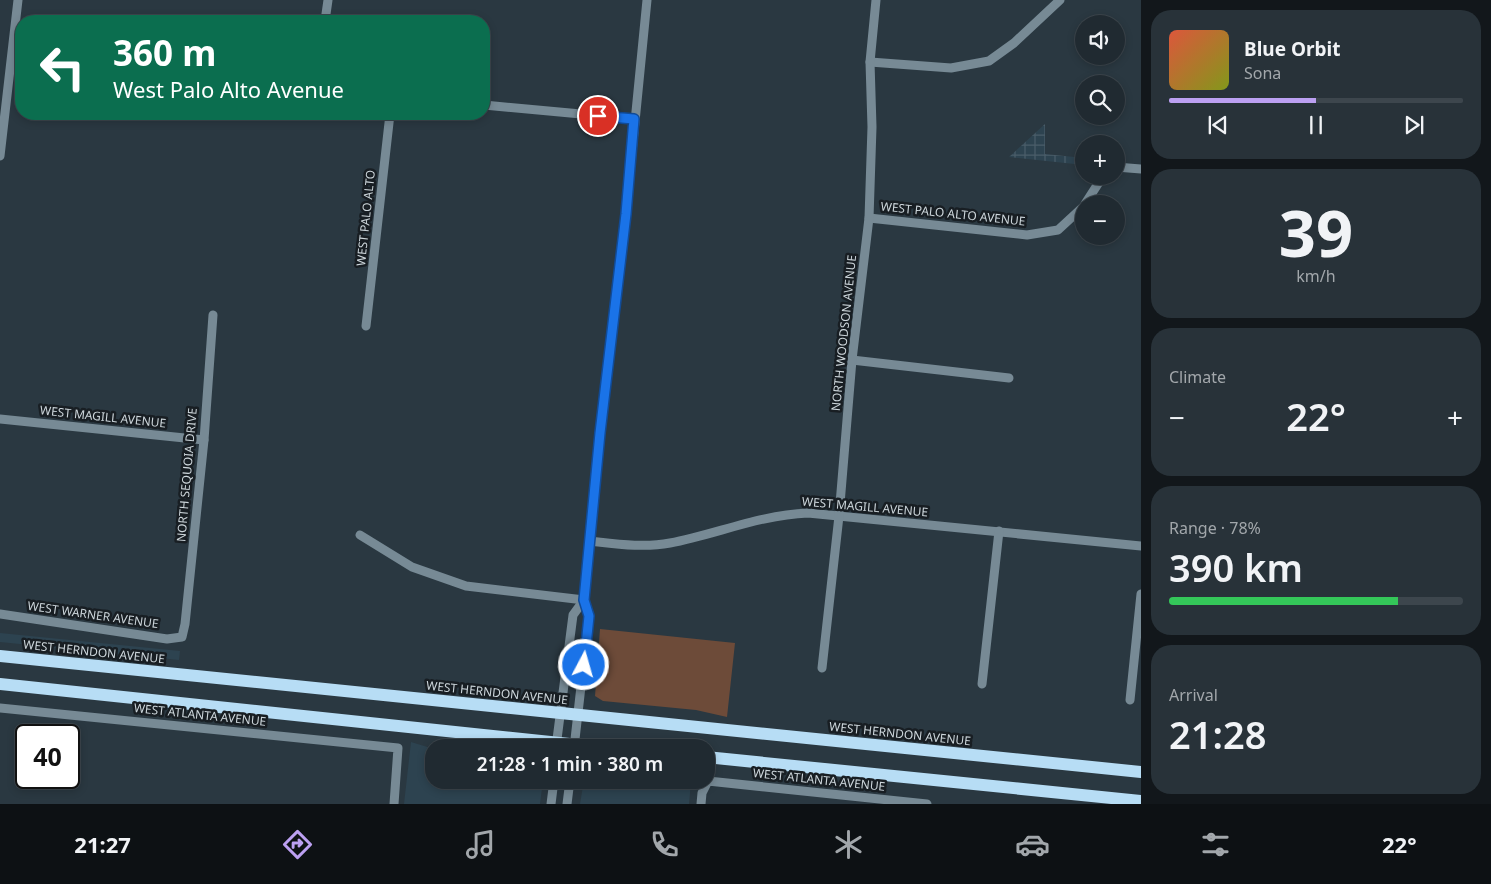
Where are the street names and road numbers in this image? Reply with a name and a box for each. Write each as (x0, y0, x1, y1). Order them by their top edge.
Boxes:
street label: WEST PALO ALTO (352, 169, 379, 267)
street label: WEST PALO ALTO AVENUE (880, 197, 1026, 230)
street label: NORTH WOODSON AVENUE (827, 254, 860, 412)
street label: WEST MAGILL AVENUE (39, 401, 167, 432)
street label: NORTH SEQUOIA DRIVE (172, 407, 201, 543)
street label: WEST MAGILL AVENUE (801, 493, 929, 520)
street label: WEST WARNER AVENUE (27, 597, 160, 632)
street label: WEST HERNDON AVENUE (22, 636, 166, 667)
street label: WEST HERNDON AVENUE (425, 677, 569, 708)
street label: WEST ATLANTA AVENUE (133, 699, 267, 730)
street label: WEST HERNDON AVENUE (828, 718, 972, 749)
street label: WEST ATLANTA AVENUE (752, 764, 886, 795)

